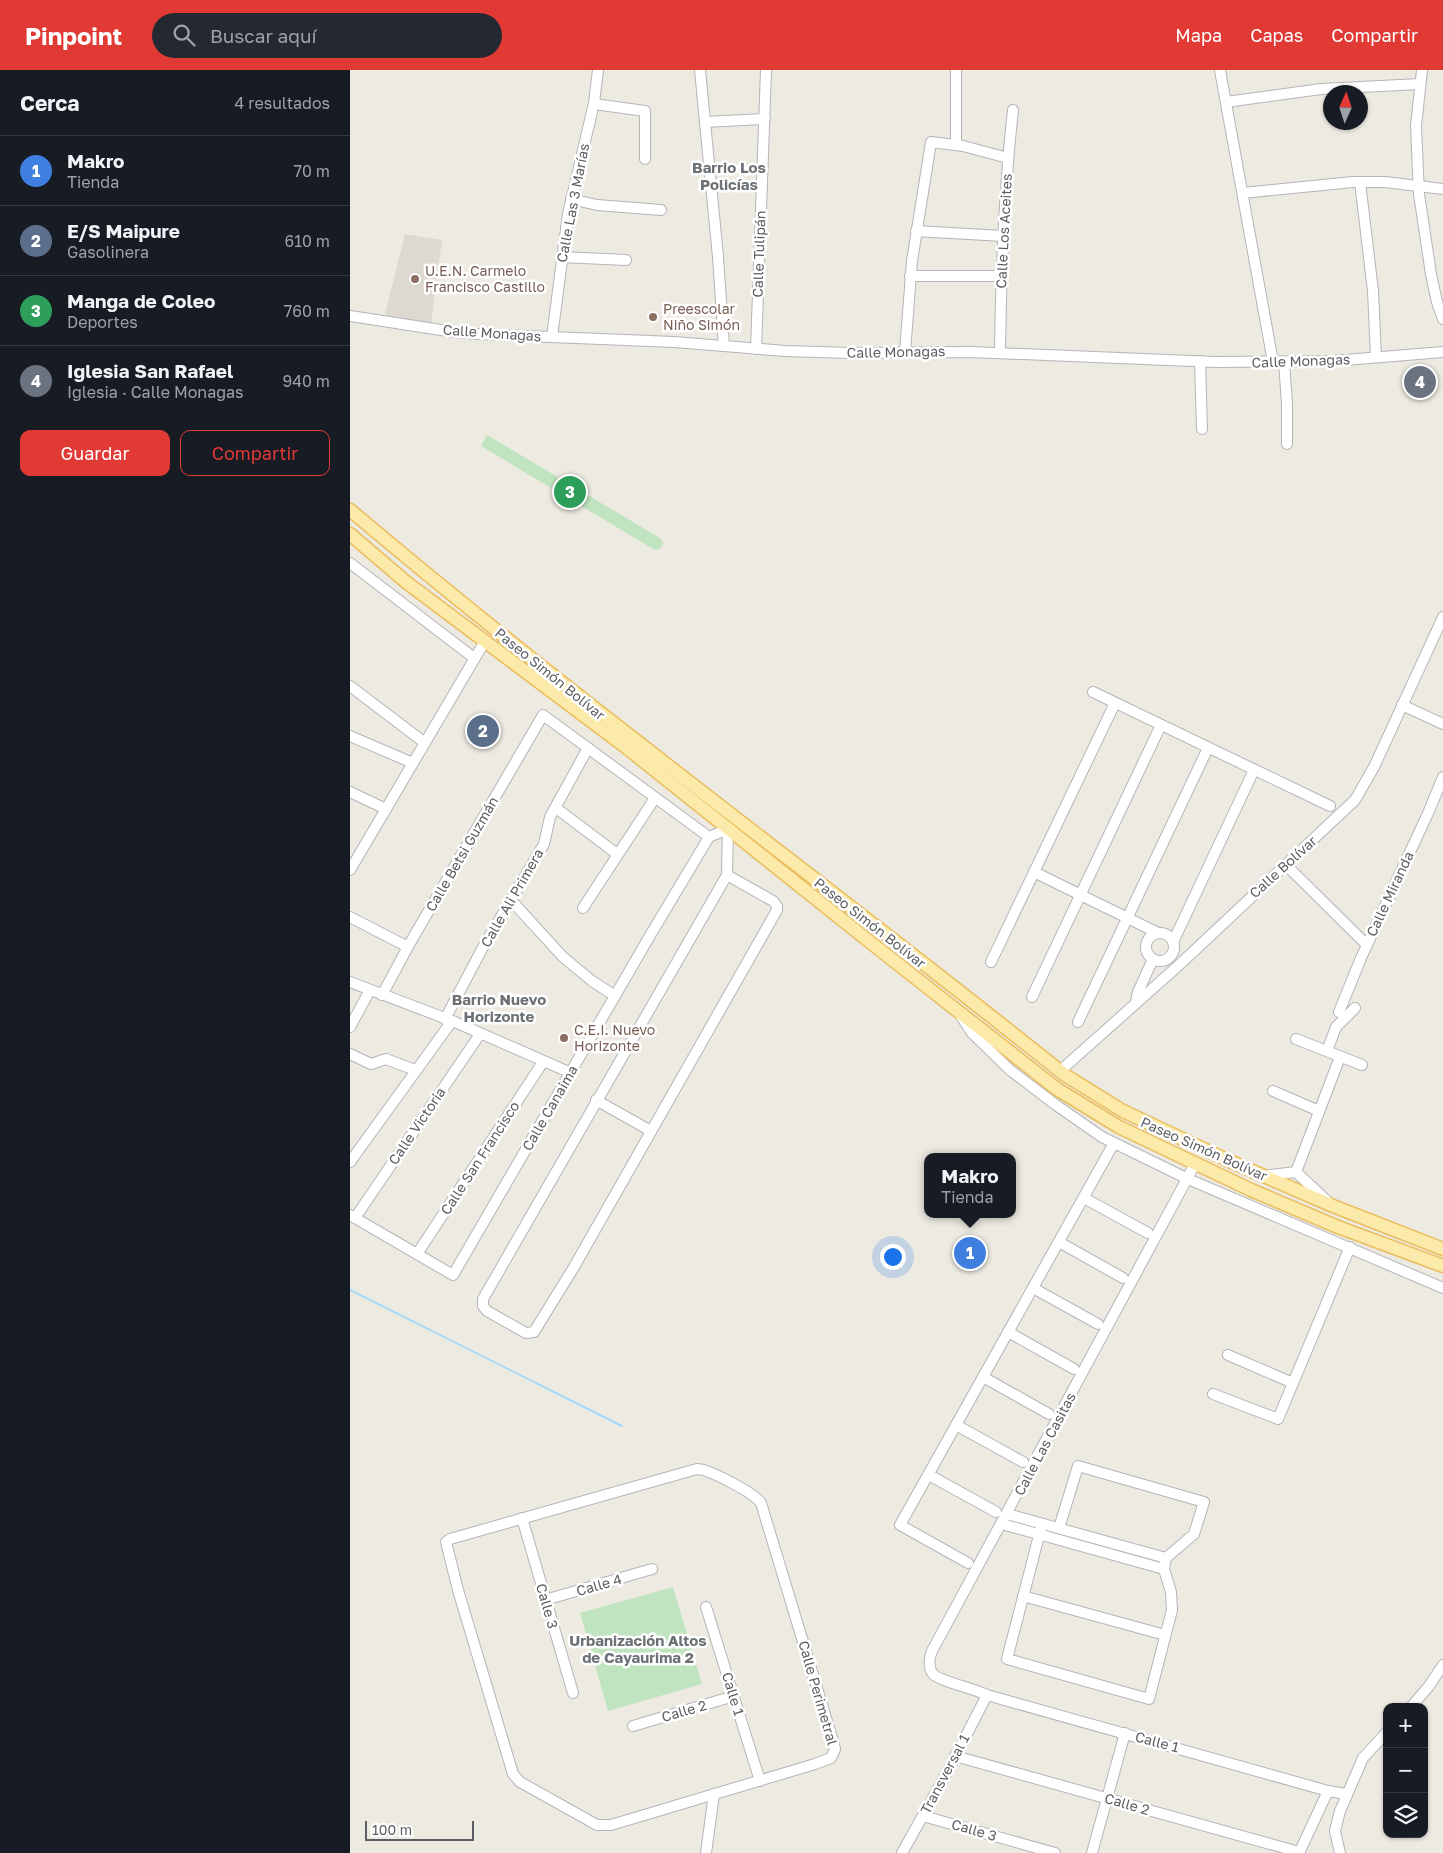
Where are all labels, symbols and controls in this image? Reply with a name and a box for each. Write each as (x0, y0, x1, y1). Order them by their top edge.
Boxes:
search box (152, 13, 502, 58)
text: Pinpoint (25, 21, 122, 50)
icon: search (170, 21, 198, 49)
text: Buscar aquí (210, 24, 317, 47)
text: Mapa (1175, 24, 1222, 46)
text: Capas (1250, 24, 1303, 46)
text: Compartir (1331, 24, 1418, 46)
north arrow (1323, 85, 1368, 130)
text: Cerca (20, 90, 79, 116)
text: 4 resultados (235, 93, 330, 113)
street label: Calle Las 3 Marías (553, 142, 592, 264)
text: Makro (67, 149, 124, 172)
district label: Barrio Los Policías (692, 158, 766, 193)
text: 1 (32, 161, 40, 181)
text: 70 m (293, 161, 330, 181)
text: Tienda (67, 172, 119, 192)
street label: Calle Los Aceites (992, 173, 1015, 289)
street label: Calle Tulipán (748, 210, 769, 298)
text: E/S Maipure (67, 219, 180, 242)
text: 2 (31, 231, 41, 251)
text: 610 m (284, 231, 330, 251)
text: Gasolinera (67, 242, 149, 262)
place label: U.E.N. Carmelo Francisco Castillo (425, 262, 545, 295)
marker: U.E.N. Carmelo Francisco Castillo (409, 273, 421, 285)
text: Manga de Coleo (67, 289, 215, 312)
place label: Preescolar Niño Simón (663, 300, 740, 333)
text: 3 (31, 301, 41, 321)
text: 760 m (284, 301, 330, 321)
marker: Preescolar Niño Simón (647, 311, 659, 323)
text: Deportes (67, 312, 138, 332)
street label: Calle Monagas (442, 321, 542, 344)
street label: Calle Monagas (846, 342, 946, 361)
street label: Calle Monagas (1251, 350, 1351, 371)
text: Iglesia San Rafael (67, 359, 233, 382)
pin: 4 (1404, 363, 1436, 401)
text: 4 (31, 371, 41, 391)
text: 940 m (282, 371, 330, 391)
text: Iglesia · Calle Monagas (67, 382, 244, 402)
button: Guardar (20, 430, 170, 476)
button: Compartir (180, 430, 330, 476)
pin: 3 (554, 473, 586, 511)
street label: Paseo Simón Bolívar (492, 624, 609, 724)
pin: 2 (467, 712, 499, 750)
street label: Calle Betsi Guzmán (422, 793, 501, 914)
street label: Calle Bolívar (1246, 832, 1320, 901)
street label: Calle Ali Primera (476, 846, 547, 950)
street label: Calle Miranda (1362, 848, 1417, 939)
street label: Paseo Simón Bolívar (811, 874, 930, 972)
district label: Barrio Nuevo Horizonte (452, 990, 546, 1025)
place label: C.E.I. Nuevo Horizonte (574, 1021, 655, 1054)
marker: C.E.I. Nuevo Horizonte (558, 1032, 570, 1044)
street label: Calle Canaima (518, 1062, 581, 1154)
street label: Calle Victoria (384, 1084, 449, 1168)
street label: Calle San Francisco (437, 1098, 523, 1218)
street label: Paseo Simón Bolívar (1138, 1113, 1271, 1184)
popup (924, 1153, 1016, 1218)
text: Makro (941, 1164, 999, 1187)
text: Tienda (941, 1187, 993, 1207)
pin: 1 (954, 1234, 986, 1272)
your location (880, 1244, 906, 1270)
street label: Calle Las Casitas (1010, 1389, 1079, 1498)
street label: Calle 4 (574, 1570, 624, 1599)
street label: Calle 3 (533, 1581, 562, 1630)
district label: Urbanización Altos de Cayaurima 2 (569, 1631, 707, 1666)
street label: Calle Perimetral (795, 1639, 842, 1747)
street label: Calle 1 (719, 1670, 748, 1718)
street label: Calle 2 (659, 1696, 708, 1725)
map controls (1383, 1703, 1428, 1838)
button: + (1383, 1703, 1428, 1748)
street label: Calle 1 (1133, 1728, 1181, 1756)
street label: Transversal 1 (916, 1731, 973, 1817)
button: − (1383, 1748, 1428, 1793)
street label: Calle 2 (1103, 1789, 1152, 1818)
button: layers (1383, 1793, 1428, 1838)
street label: Calle 3 (950, 1815, 999, 1844)
scale bar (365, 1818, 474, 1841)
text: 100 m (372, 1821, 412, 1838)

